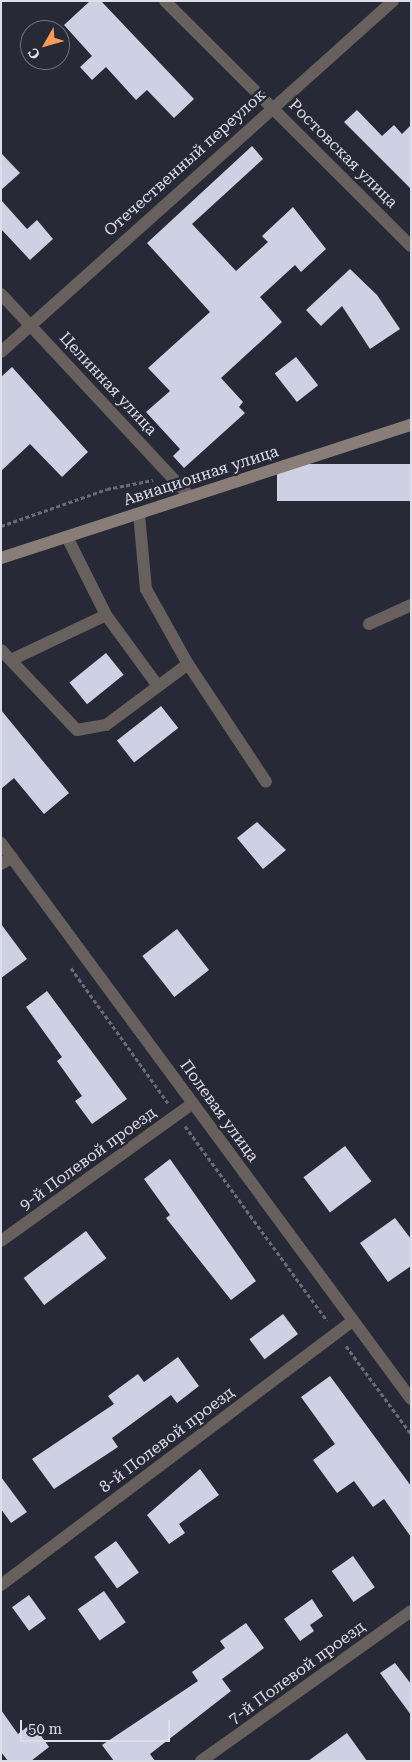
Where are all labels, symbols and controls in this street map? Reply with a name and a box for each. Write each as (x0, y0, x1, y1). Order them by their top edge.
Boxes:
north arrow (20, 20, 70, 70)
text: С (25, 45, 43, 62)
street label: Отечественный переулок (100, 85, 270, 241)
street label: Ростовская улица (285, 96, 401, 212)
street label: Целинная улица (55, 328, 161, 440)
street label: Авиационная улица (121, 442, 281, 510)
street label: Полевая улица (176, 1056, 262, 1166)
street label: 9-й Полевой проезд (16, 1103, 160, 1215)
street label: 8-й Полевой проезд (96, 1383, 238, 1497)
street label: 7-й Полевой проезд (225, 1617, 369, 1729)
scale bar (22, 1710, 172, 1742)
text: 50 m (28, 1720, 62, 1738)

